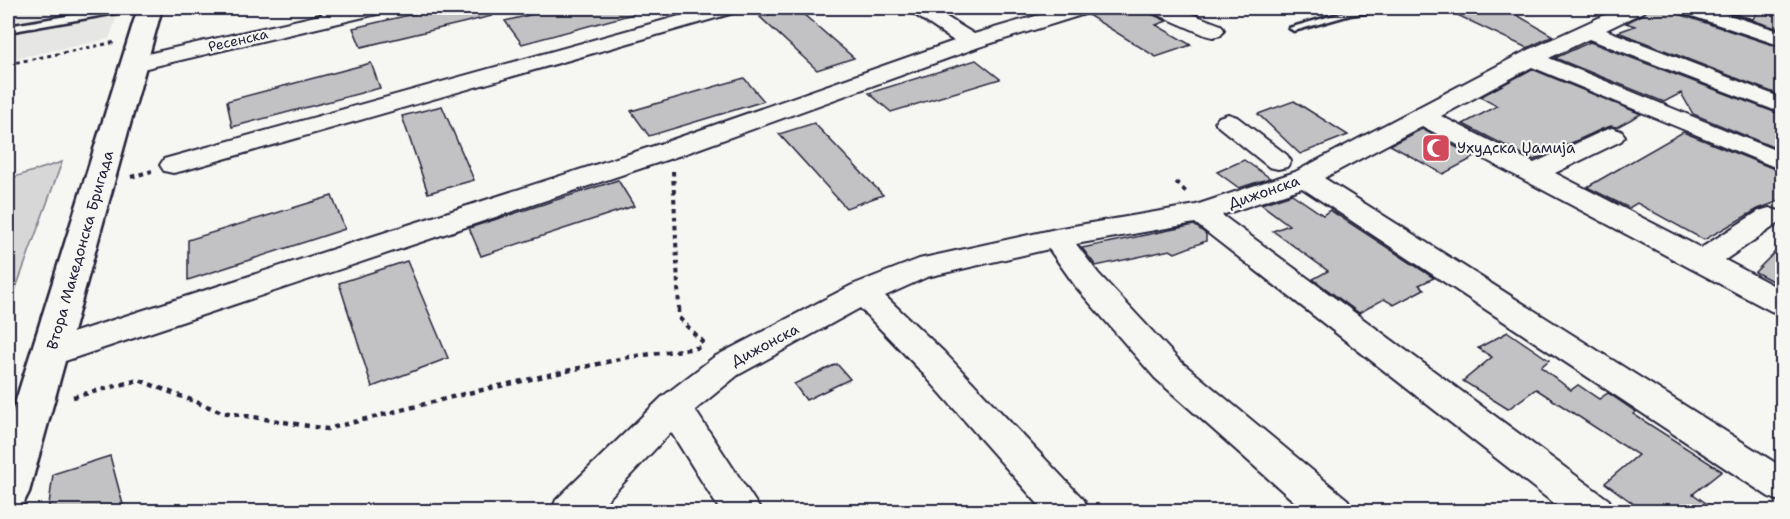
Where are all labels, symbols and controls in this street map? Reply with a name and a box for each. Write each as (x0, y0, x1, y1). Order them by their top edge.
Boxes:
street label: Ресенска (206, 24, 270, 56)
mosque icon: Ухудска Џамија (1420, 132, 1452, 164)
place label: Ухудска Џамија (1457, 138, 1576, 158)
street label: Втора Македонска Бригада (42, 148, 118, 352)
street label: Дижонска (1226, 170, 1303, 214)
street label: Дижонска (728, 318, 803, 371)

